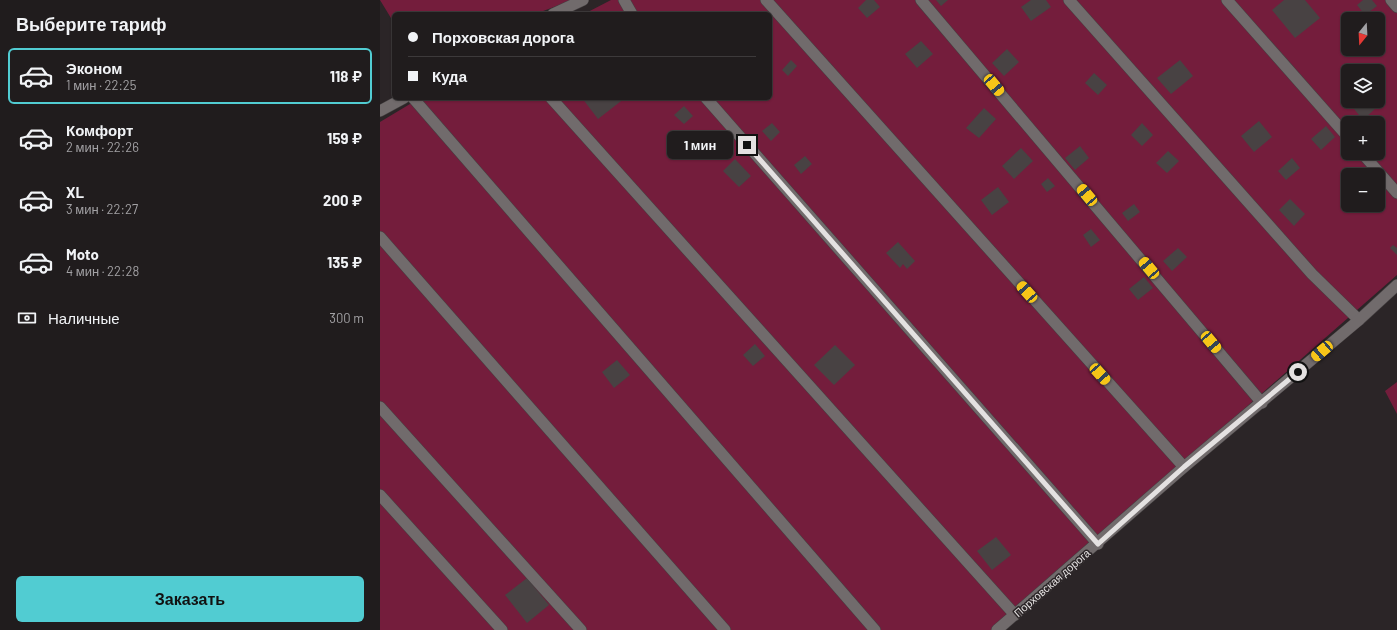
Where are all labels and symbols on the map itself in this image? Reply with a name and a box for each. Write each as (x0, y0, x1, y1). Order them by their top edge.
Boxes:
north arrow (1341, 12, 1385, 56)
car (982, 72, 1006, 98)
callout: 1 мин (667, 131, 733, 159)
route end (738, 136, 756, 154)
car (1075, 182, 1099, 208)
car (1137, 255, 1161, 281)
car (1015, 279, 1039, 305)
car (1199, 329, 1223, 355)
car (1309, 339, 1335, 363)
car (1088, 361, 1112, 387)
route start (1289, 363, 1307, 381)
street label: Порховская дорога (1011, 545, 1093, 619)

